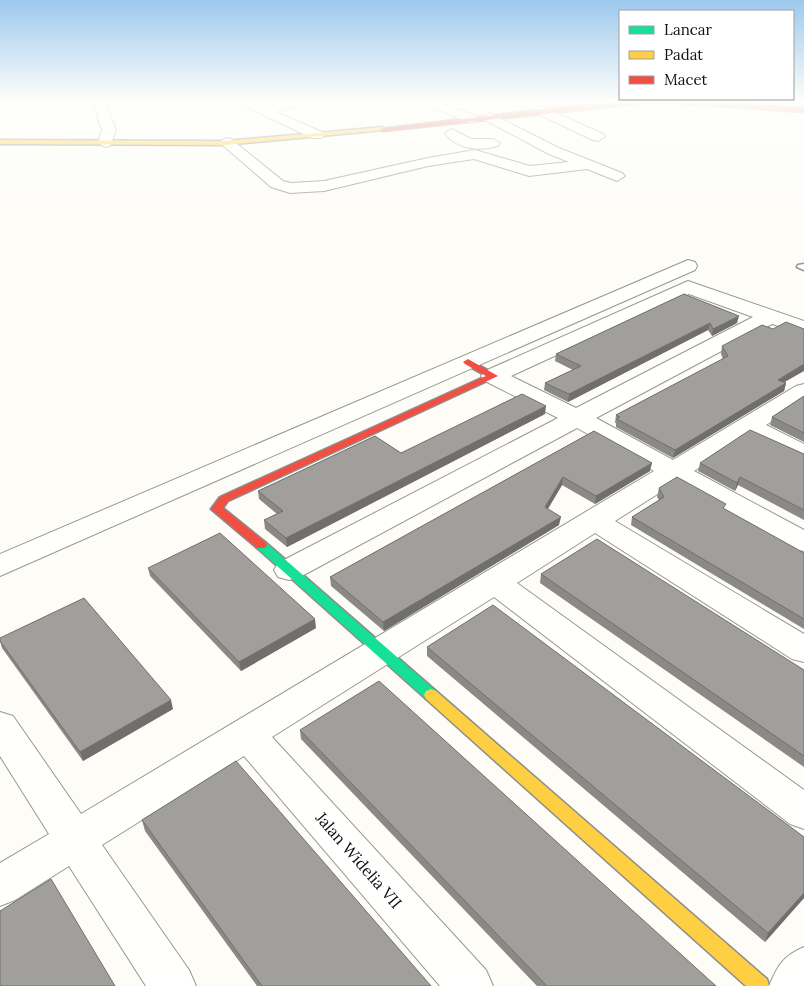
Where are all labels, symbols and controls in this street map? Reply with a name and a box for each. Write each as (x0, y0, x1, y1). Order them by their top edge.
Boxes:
legend (619, 10, 794, 100)
text: Lancar (664, 20, 713, 39)
text: Padat (664, 45, 703, 64)
text: Macet (664, 70, 707, 89)
street label: Jalan Widelia VII (311, 807, 406, 912)

